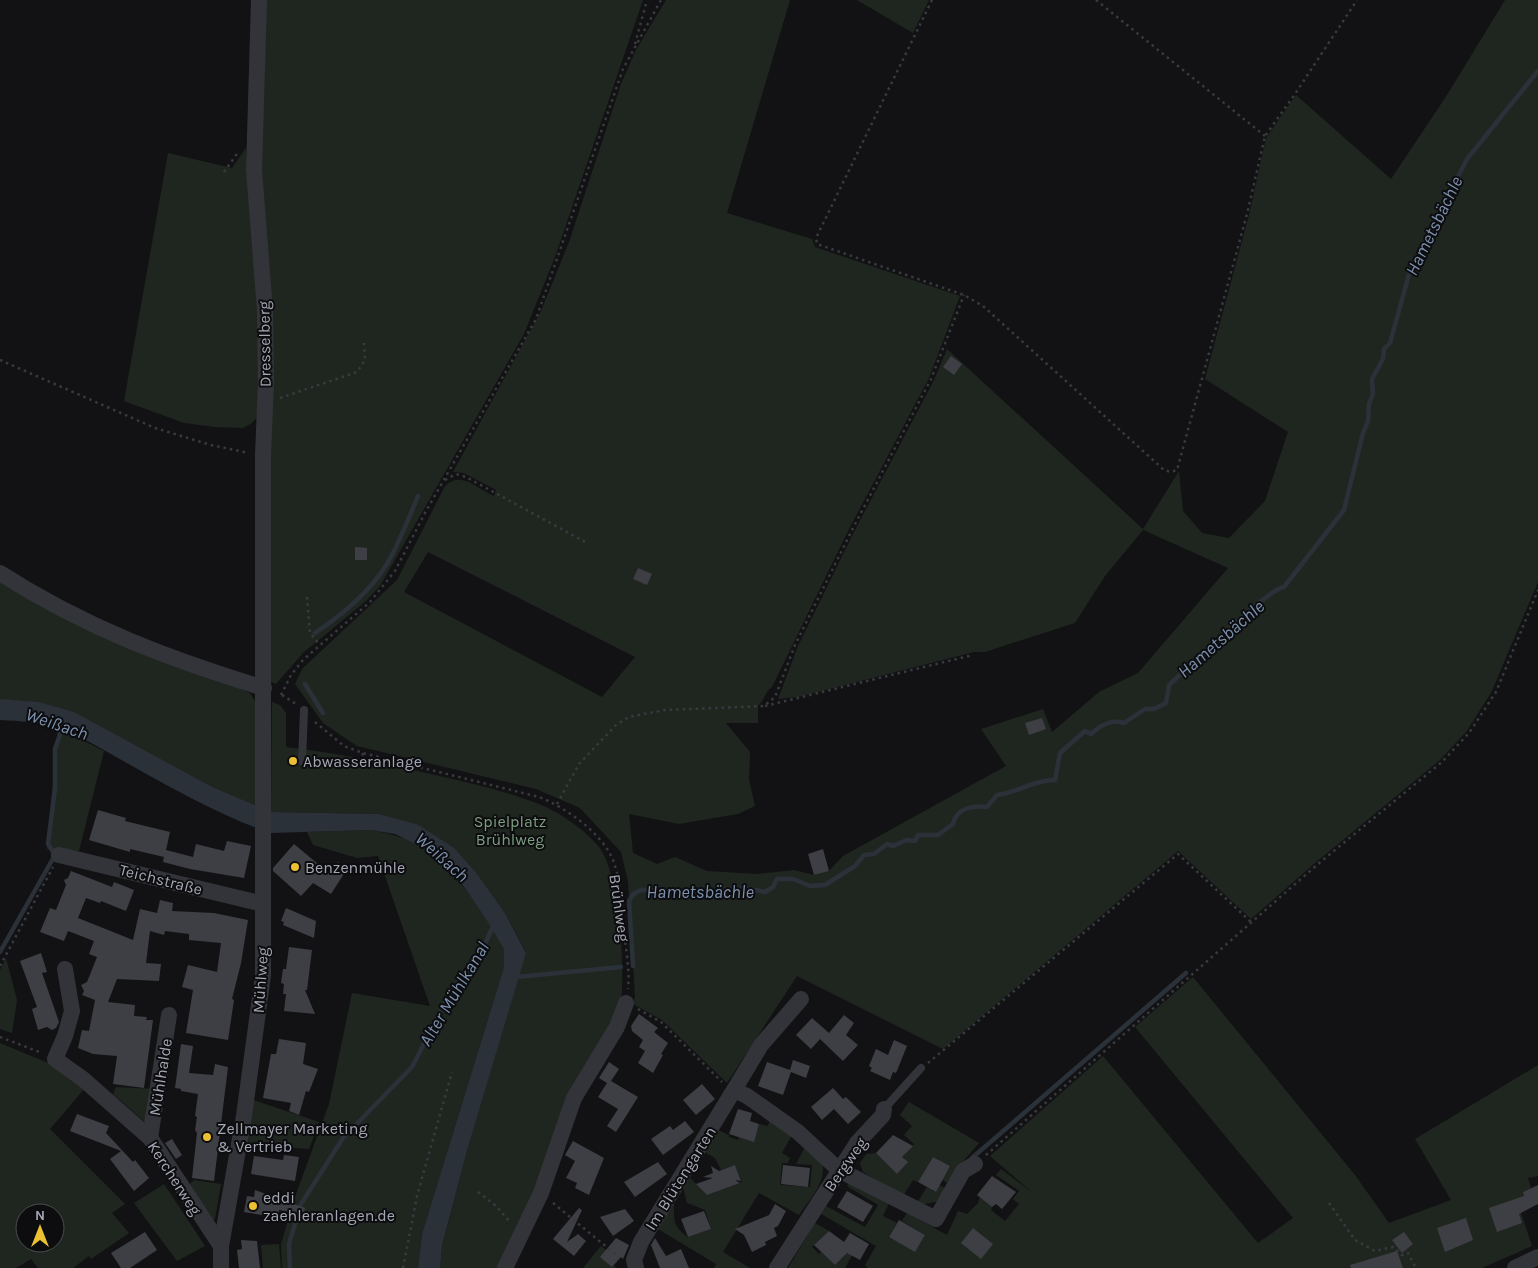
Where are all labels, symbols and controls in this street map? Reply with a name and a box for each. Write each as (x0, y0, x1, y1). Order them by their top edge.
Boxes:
water label: Hametsbächle (1401, 173, 1467, 279)
street label: Dresselberg (254, 301, 275, 387)
water label: Hametsbächle (1173, 595, 1269, 683)
water label: Weißach (23, 703, 91, 745)
place label: Abwasseranlage (303, 752, 422, 771)
marker: Abwasseranlage (287, 755, 299, 767)
park label: Spielplatz Brühlweg (474, 812, 546, 849)
water label: Weißach (411, 827, 473, 887)
place label: Benzenmühle (305, 858, 405, 877)
street label: Teichstraße (117, 860, 204, 899)
marker: Benzenmühle (289, 861, 301, 873)
street label: Brühlweg (605, 873, 634, 943)
water label: Hametsbächle (646, 881, 754, 903)
water label: Alter Mühlkanal (414, 937, 494, 1050)
street label: Mühlweg (249, 946, 272, 1014)
street label: Mühlhalde (145, 1037, 176, 1117)
place label: Zellmayer Marketing & Vertrieb (217, 1119, 368, 1156)
street label: Im Blütengarten (641, 1123, 720, 1234)
marker: Zellmayer Marketing & Vertrieb (201, 1131, 213, 1143)
street label: Bergweg (820, 1134, 871, 1195)
street label: Kercherweg (144, 1138, 206, 1219)
place label: eddi zaehleranlagen.de (263, 1188, 395, 1225)
marker: eddi zaehleranlagen.de (247, 1200, 259, 1212)
north arrow (15, 1203, 65, 1253)
text: N (35, 1207, 45, 1224)

